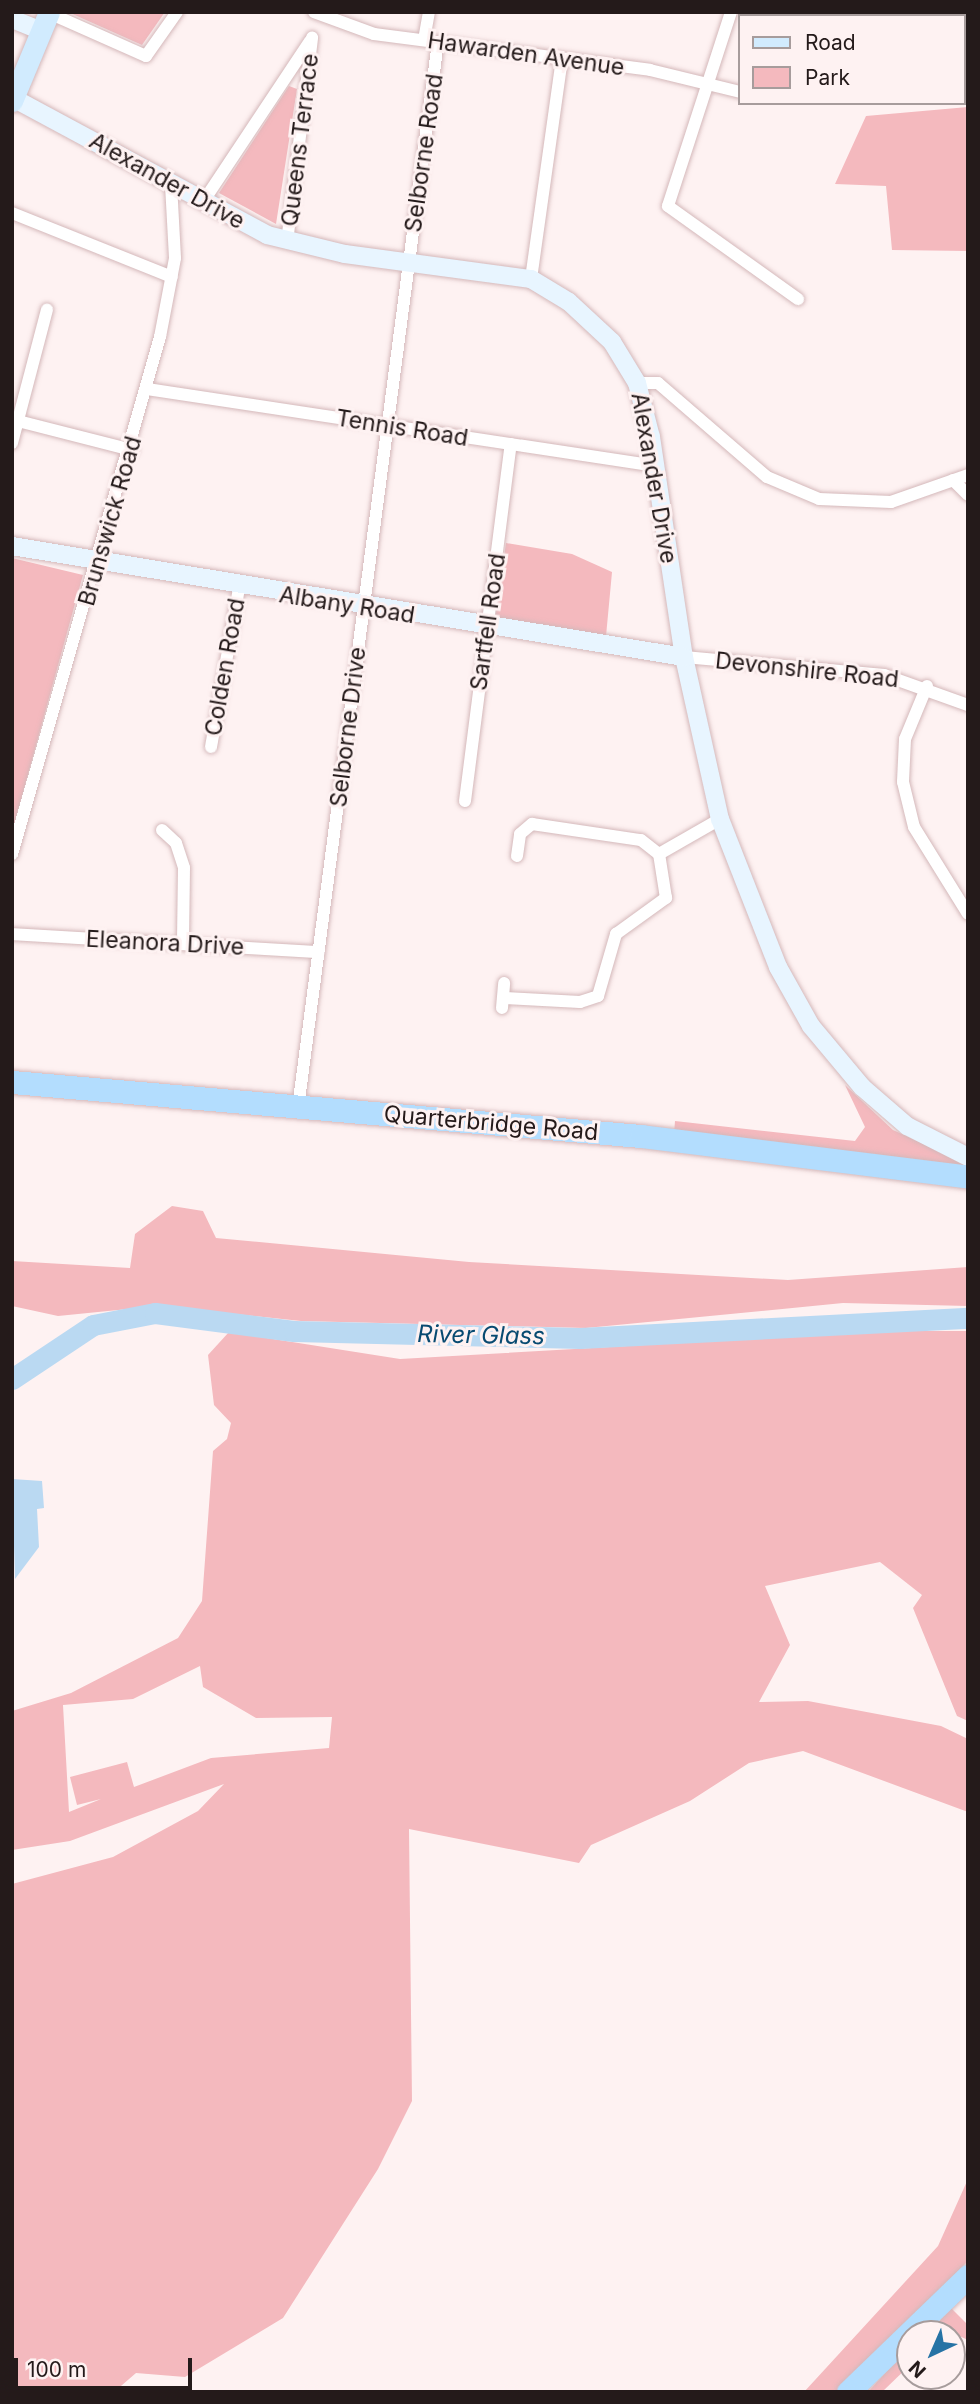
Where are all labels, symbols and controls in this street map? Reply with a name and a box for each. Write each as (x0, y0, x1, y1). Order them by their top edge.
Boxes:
legend (738, 14, 966, 105)
street label: Hawarden Avenue (426, 27, 626, 81)
text: Road (805, 30, 856, 55)
street label: Queens Terrace (276, 52, 324, 228)
text: Park (805, 65, 850, 90)
street label: Selborne Road (399, 72, 449, 234)
street label: Alexander Drive (85, 127, 249, 235)
street label: Alexander Drive (625, 390, 683, 566)
street label: Tennis Road (334, 404, 470, 452)
street label: Brunswick Road (73, 433, 147, 609)
street label: Sartfell Road (465, 552, 511, 692)
street label: Albany Road (277, 581, 417, 629)
street label: Colden Road (199, 596, 251, 738)
street label: Selborne Drive (324, 645, 372, 809)
street label: Devonshire Road (714, 647, 900, 693)
street label: Eleanora Drive (85, 925, 245, 961)
street label: Quarterbridge Road (383, 1100, 599, 1146)
water label: River Glass (417, 1319, 545, 1351)
north arrow (896, 2320, 966, 2390)
scale bar (18, 2344, 196, 2388)
text: N (904, 2356, 931, 2382)
text: 100 m (27, 2357, 86, 2382)

